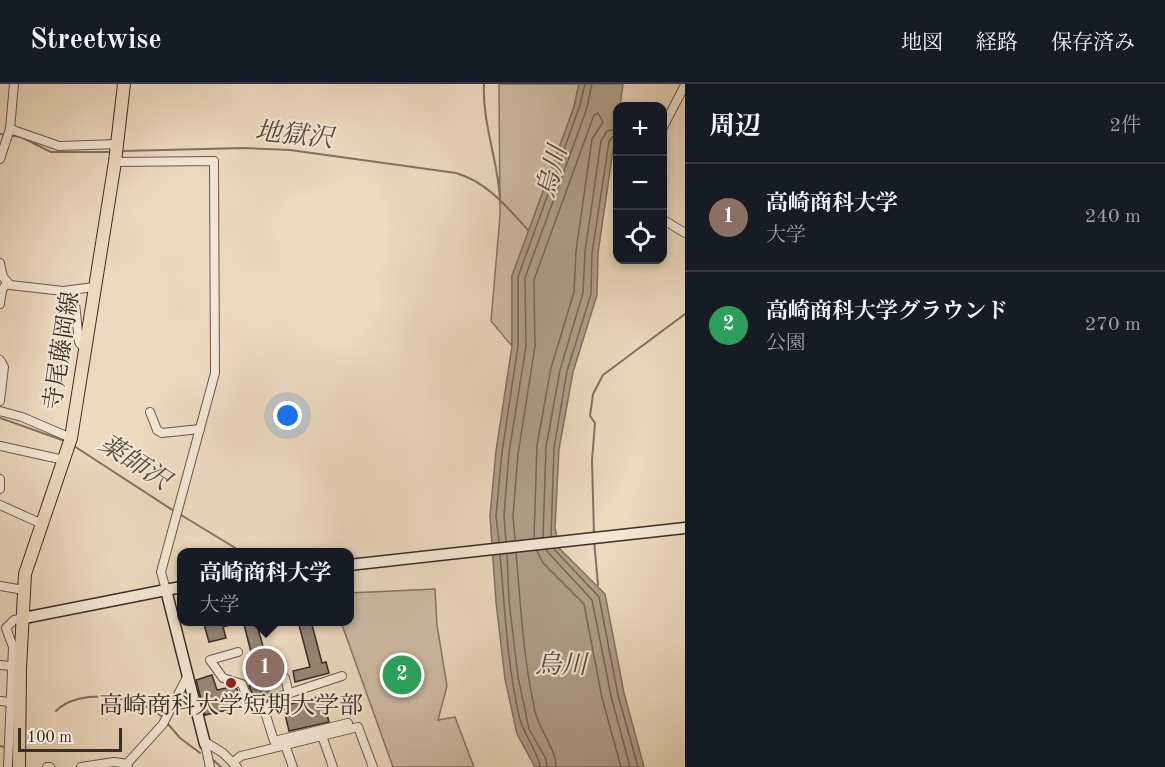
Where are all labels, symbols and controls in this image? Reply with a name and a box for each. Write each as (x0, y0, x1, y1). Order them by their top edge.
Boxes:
text: Streetwise (30, 27, 162, 55)
text: 地図 (901, 33, 943, 54)
text: 経路 (976, 33, 1018, 54)
text: 保存済み (1051, 33, 1135, 54)
map controls (613, 102, 667, 264)
button: + (613, 102, 667, 156)
text: 周辺 (709, 114, 761, 140)
text: 2件 (1109, 116, 1141, 136)
water label: 地獄沢 (254, 117, 337, 153)
water label: 烏川 (532, 140, 573, 200)
button: − (613, 156, 667, 210)
text: 高崎商科大学 (766, 193, 898, 215)
text: 1 (723, 207, 734, 227)
text: 240 m (1085, 207, 1141, 227)
button: locate (613, 210, 667, 264)
text: 大学 (766, 226, 806, 246)
street label: 寺尾藤岡線 (39, 289, 84, 412)
text: 高崎商科大学グラウンド (766, 301, 1008, 323)
text: 2 (723, 315, 734, 335)
text: 270 m (1085, 315, 1141, 335)
text: 公園 (766, 334, 806, 354)
your location (273, 401, 302, 430)
water label: 薬師沢 (94, 429, 177, 497)
popup (177, 548, 354, 626)
text: 高崎商科大学 (199, 563, 332, 585)
text: 大学 (199, 596, 239, 616)
pin: 1 (246, 646, 284, 690)
water label: 烏川 (535, 651, 590, 679)
pin: 2 (382, 652, 422, 698)
marker: 高崎商科大学短期大学部 (224, 676, 238, 690)
place label: 高崎商科大学短期大学部 (99, 692, 363, 719)
scale bar (18, 725, 122, 752)
text: 100 m (27, 730, 72, 746)

